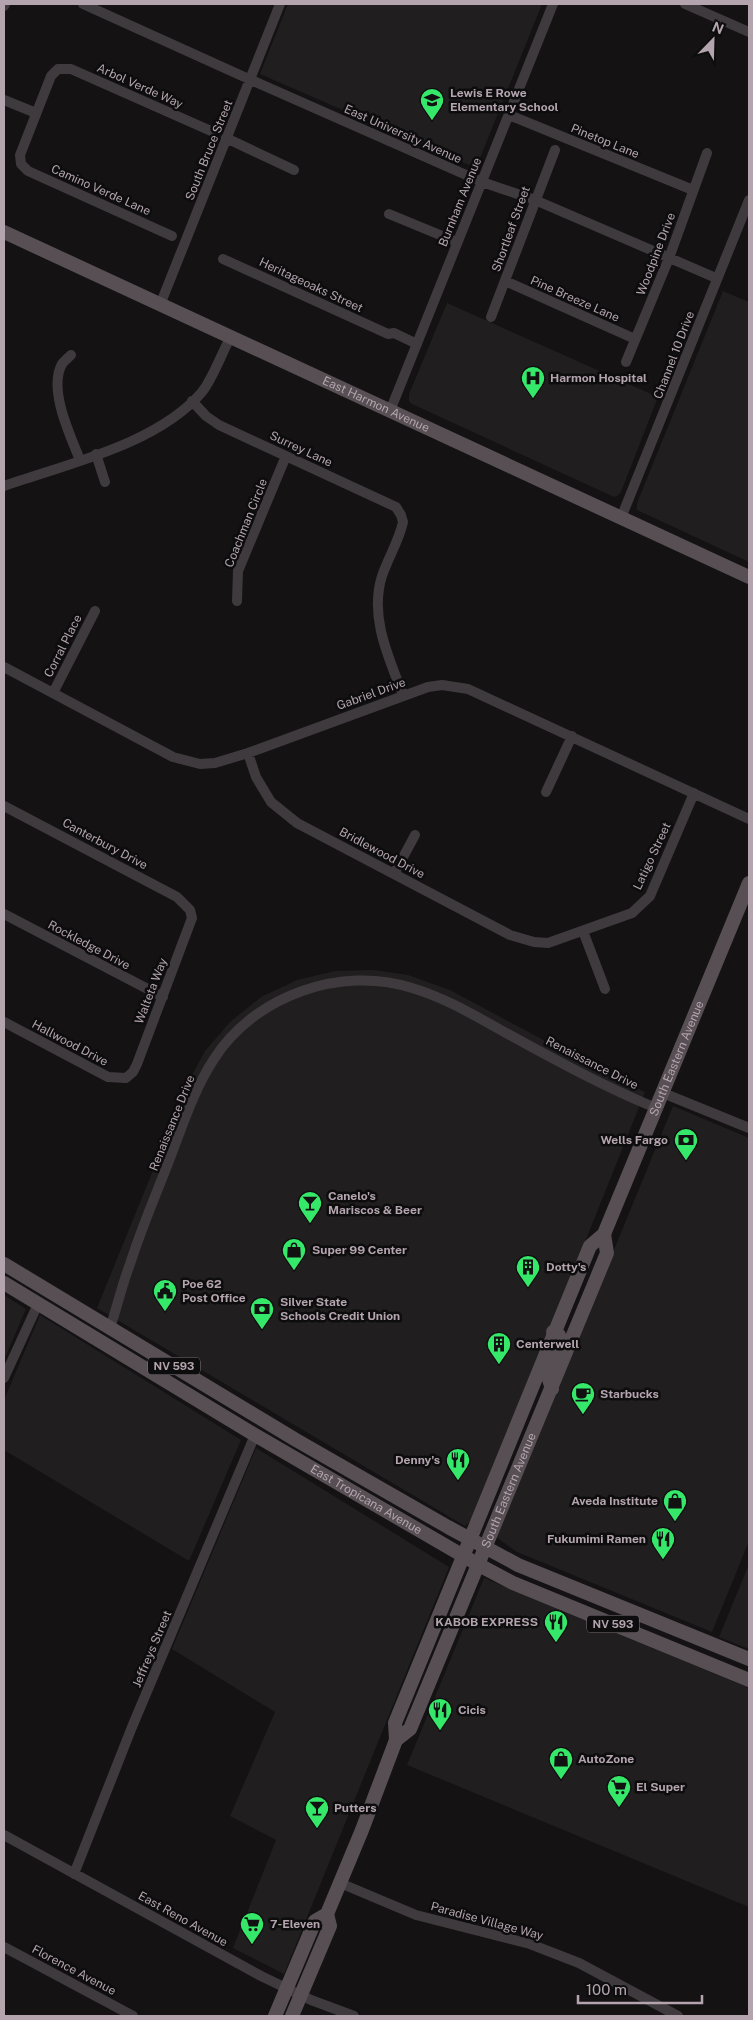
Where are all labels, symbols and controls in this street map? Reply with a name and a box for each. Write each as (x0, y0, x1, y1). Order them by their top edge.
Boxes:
north arrow (688, 15, 738, 65)
text: N (710, 19, 726, 38)
street label: Arbol Verde Way (95, 61, 186, 111)
place label: Lewis E Rowe Elementary School (450, 86, 559, 114)
school or university icon: Lewis E Rowe Elementary School (419, 87, 445, 121)
street label: South Bruce Street (182, 97, 236, 202)
street label: East University Avenue (342, 102, 464, 166)
street label: Pinetop Lane (569, 121, 641, 161)
street label: Burnham Avenue (436, 155, 484, 249)
street label: Camino Verde Lane (49, 162, 153, 218)
street label: Shortleaf Street (489, 184, 533, 274)
street label: Woodpine Drive (634, 211, 678, 297)
street label: Heritageoaks Street (257, 255, 365, 315)
street label: Pine Breeze Lane (528, 273, 622, 325)
street label: Channel 10 Drive (651, 309, 697, 401)
hospital icon: Harmon Hospital (520, 365, 546, 399)
place label: Harmon Hospital (550, 371, 647, 385)
street label: East Harmon Avenue (320, 374, 432, 435)
street label: Surrey Lane (267, 428, 335, 470)
street label: Coachman Circle (222, 476, 270, 569)
street label: Corral Place (41, 612, 85, 680)
street label: Gabriel Drive (335, 675, 408, 713)
street label: Canterbury Drive (60, 816, 150, 872)
street label: Latigo Street (630, 820, 674, 892)
street label: Bridlewood Drive (337, 825, 427, 881)
street label: Rockledge Drive (46, 918, 133, 973)
street label: Walteta Way (132, 956, 170, 1026)
street label: South Eastern Avenue (647, 999, 707, 1118)
street label: Hallwood Drive (30, 1017, 111, 1069)
street label: Renaissance Drive (543, 1034, 641, 1092)
street label: Renaissance Drive (146, 1073, 198, 1173)
bank icon: Wells Fargo (673, 1127, 699, 1161)
place label: Wells Fargo (600, 1133, 668, 1147)
place label: Canelo's Mariscos & Beer (328, 1189, 422, 1217)
bar icon: Canelo's Mariscos & Beer (297, 1190, 323, 1224)
shop icon: Super 99 Center (281, 1237, 307, 1271)
place label: Super 99 Center (312, 1243, 407, 1257)
building icon: Dotty's (515, 1254, 541, 1288)
place label: Dotty's (546, 1260, 586, 1274)
place label: Poe 62 Post Office (182, 1277, 246, 1305)
public building icon: Poe 62 Post Office (152, 1278, 178, 1312)
place label: Silver State Schools Credit Union (280, 1295, 400, 1323)
bank icon: Silver State Schools Credit Union (249, 1296, 275, 1330)
building icon: Centerwell (486, 1331, 512, 1365)
place label: Centerwell (516, 1337, 579, 1351)
road number: NV 593 (148, 1358, 200, 1374)
cafe icon: Starbucks (570, 1381, 596, 1415)
place label: Starbucks (600, 1387, 659, 1401)
street label: South Eastern Avenue (479, 1431, 539, 1550)
restaurant icon: Denny's (445, 1447, 471, 1481)
place label: Denny's (395, 1453, 440, 1467)
street label: East Tropicana Avenue (308, 1462, 425, 1537)
shop icon: Aveda Institute (662, 1488, 688, 1522)
place label: Aveda Institute (571, 1494, 658, 1508)
restaurant icon: Fukumimi Ramen (650, 1526, 676, 1560)
place label: Fukumimi Ramen (547, 1532, 646, 1546)
street label: Jeffreys Street (130, 1608, 175, 1689)
restaurant icon: KABOB EXPRESS (543, 1609, 569, 1643)
place label: KABOB EXPRESS (435, 1615, 538, 1629)
road number: NV 593 (587, 1616, 639, 1632)
restaurant icon: Cicis (427, 1697, 453, 1731)
place label: Cicis (458, 1703, 486, 1717)
shop icon: AutoZone (548, 1746, 574, 1780)
place label: AutoZone (578, 1752, 634, 1766)
supermarket icon: El Super (606, 1774, 632, 1808)
place label: El Super (636, 1780, 685, 1794)
bar icon: Putters (304, 1795, 330, 1829)
place label: Putters (334, 1801, 377, 1815)
street label: East Reno Avenue (136, 1889, 230, 1949)
street label: Paradise Village Way (429, 1899, 545, 1943)
supermarket icon: 7-Eleven (239, 1911, 265, 1945)
place label: 7-Eleven (270, 1917, 320, 1931)
street label: Florence Avenue (30, 1942, 118, 1998)
scale bar (578, 1972, 702, 2004)
text: 100 m (586, 1981, 627, 1998)

